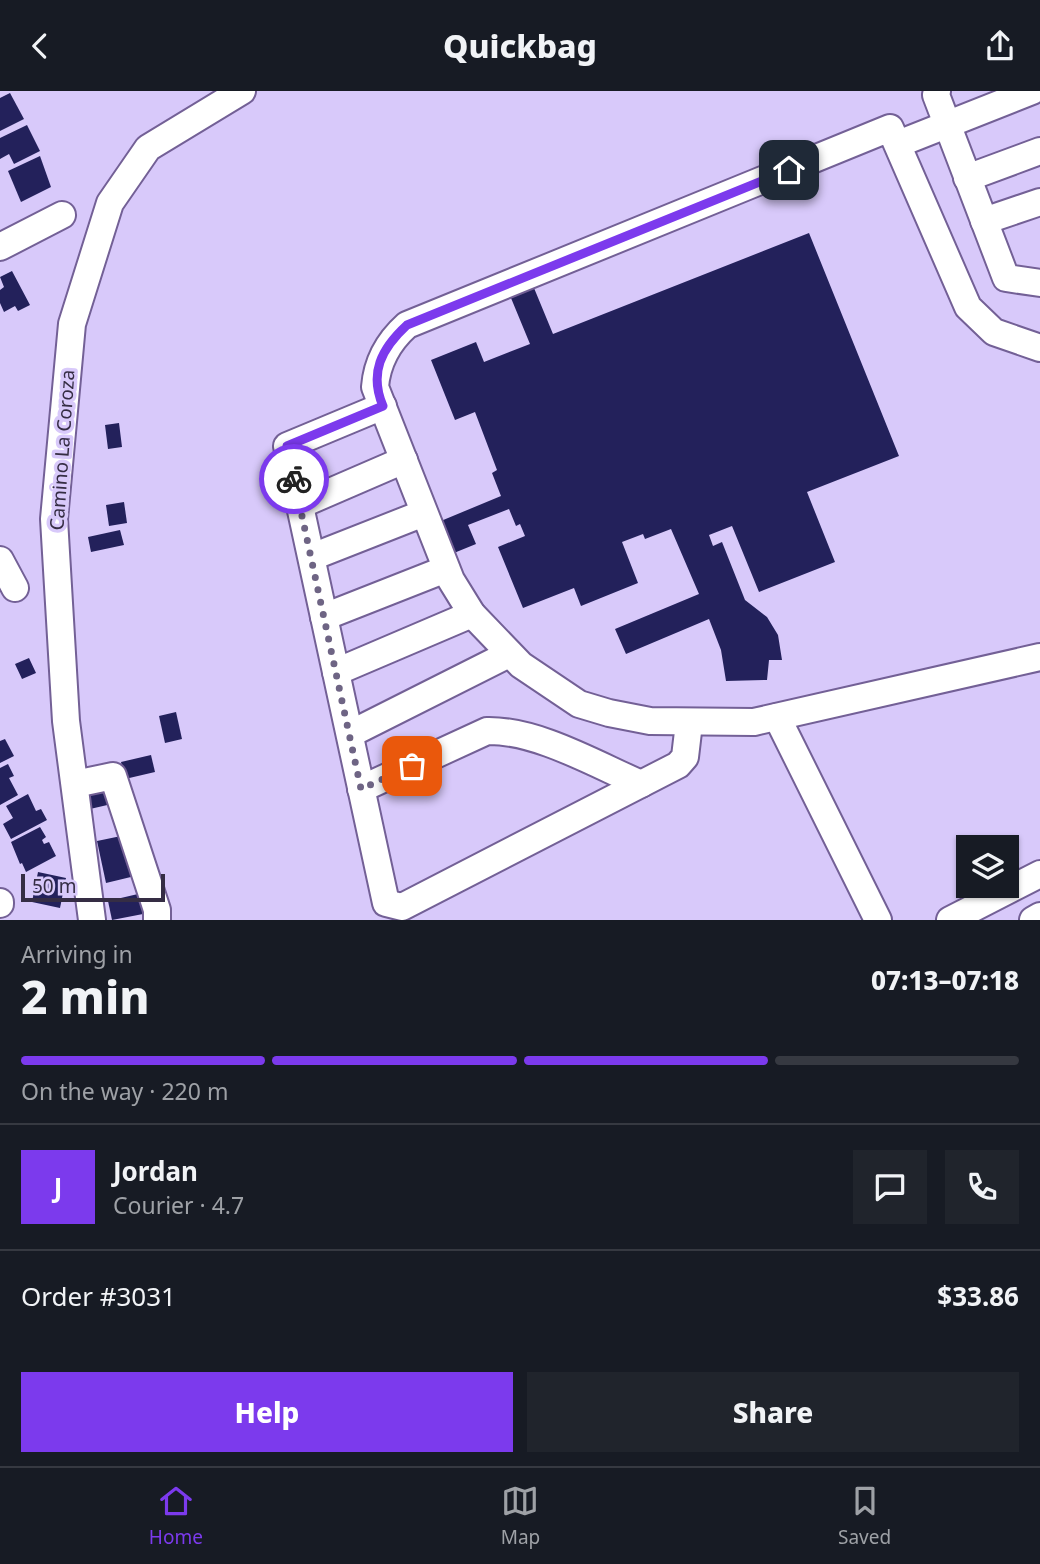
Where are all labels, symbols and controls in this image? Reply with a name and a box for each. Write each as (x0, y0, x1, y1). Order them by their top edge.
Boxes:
text: Quickbag (443, 24, 597, 67)
icon: back (21, 27, 59, 65)
icon: share (981, 27, 1019, 65)
pin (759, 140, 819, 200)
icon: home (770, 151, 808, 189)
street label: Camino La Coroza (43, 369, 81, 531)
courier (259, 444, 329, 514)
icon: bike (275, 460, 313, 498)
pin (382, 736, 442, 796)
icon: bag (393, 747, 431, 785)
map controls (956, 835, 1019, 898)
button: layers (956, 835, 1019, 898)
scale bar (21, 871, 164, 903)
text: 50 m (32, 873, 76, 899)
text: Arriving in (21, 938, 133, 970)
text: 07:13–07:18 (871, 962, 1019, 998)
text: 2 min (21, 965, 150, 1027)
text: On the way · 220 m (21, 1075, 228, 1107)
button: chat (853, 1150, 927, 1224)
button: phone (945, 1150, 1019, 1224)
text: Jordan (113, 1153, 198, 1189)
text: J (54, 1169, 62, 1205)
text: Courier · 4.7 (113, 1189, 244, 1221)
text: Order #3031 (21, 1278, 176, 1314)
text: $33.86 (937, 1278, 1019, 1314)
button: Help (21, 1372, 513, 1452)
button: Share (527, 1372, 1019, 1452)
tab: Home (149, 1482, 203, 1550)
tab: Map (501, 1482, 540, 1550)
tab: Saved (838, 1482, 891, 1550)

